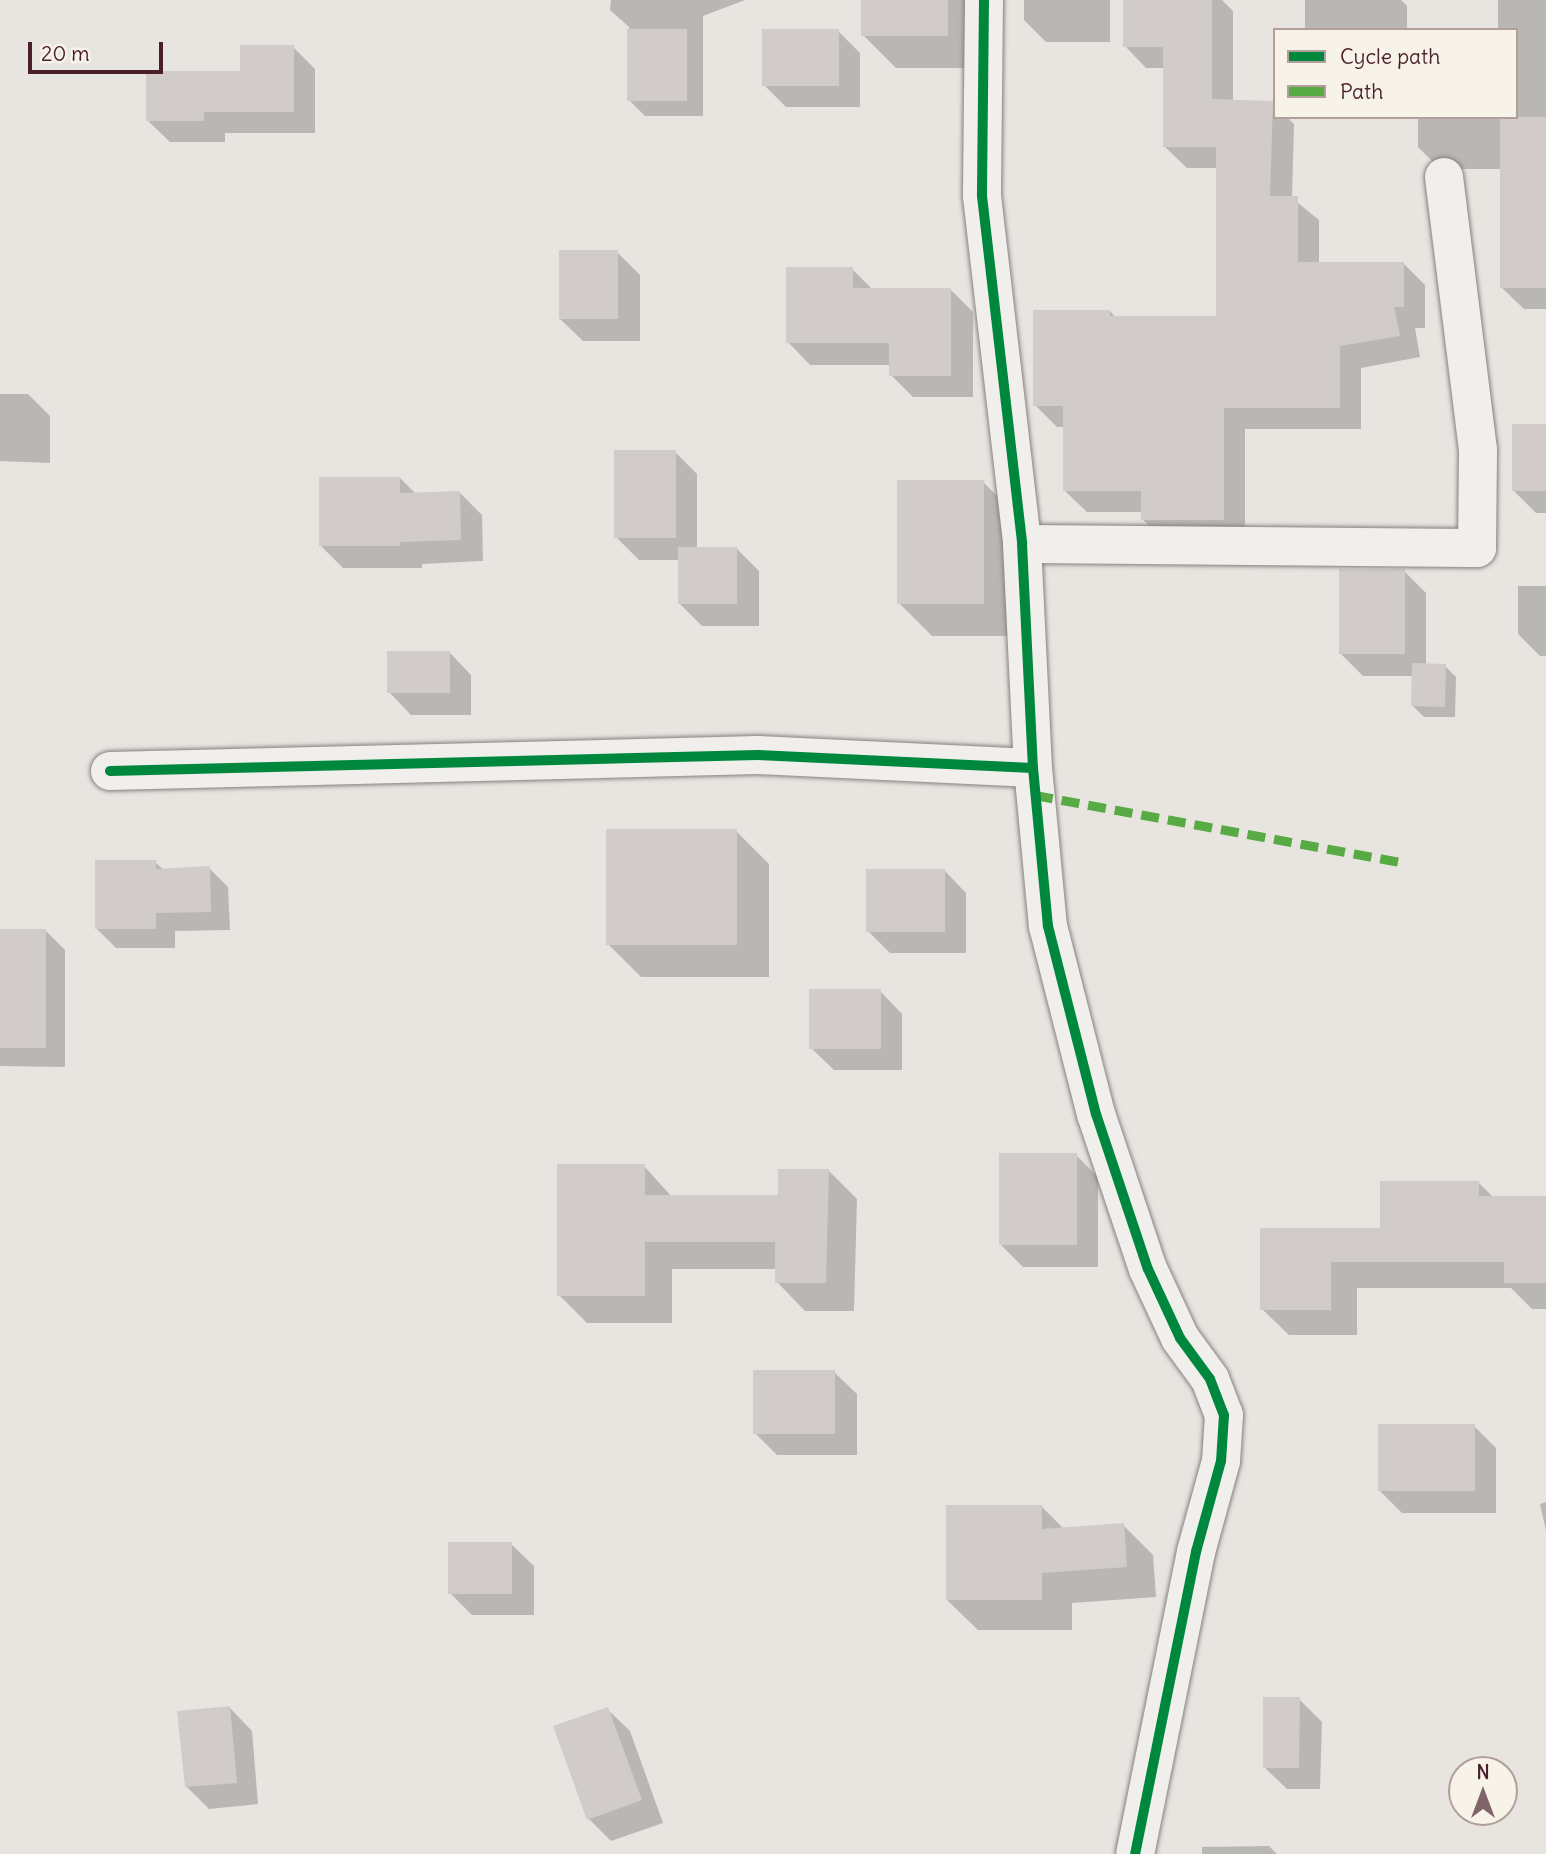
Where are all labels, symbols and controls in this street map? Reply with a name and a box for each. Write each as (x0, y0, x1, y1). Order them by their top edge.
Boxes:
scale bar (32, 28, 166, 72)
legend (1273, 28, 1518, 119)
text: 20 m (41, 40, 90, 67)
text: Cycle path (1340, 43, 1440, 70)
text: Path (1340, 78, 1383, 105)
north arrow (1448, 1756, 1518, 1826)
text: N (1476, 1760, 1490, 1784)

